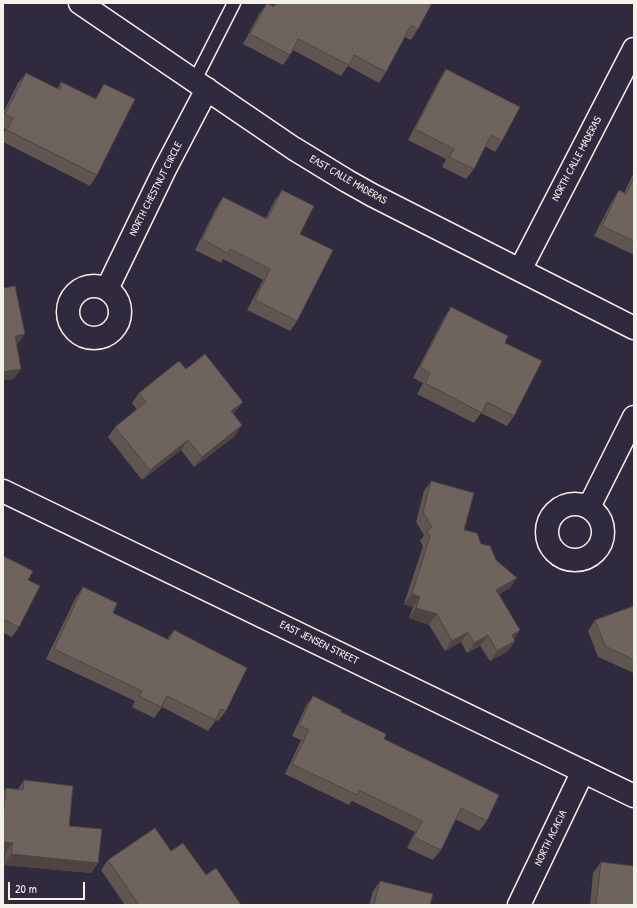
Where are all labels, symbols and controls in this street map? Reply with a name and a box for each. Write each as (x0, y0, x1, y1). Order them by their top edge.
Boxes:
street label: NORTH CALLE MADERAS (549, 114, 605, 204)
street label: NORTH CHESTNUT CIRCLE (126, 140, 186, 238)
street label: EAST CALLE MADERAS (307, 152, 389, 208)
street label: EAST JENSEN STREET (277, 618, 361, 668)
street label: NORTH ACACIA (532, 808, 570, 868)
scale bar (10, 874, 87, 900)
text: 20 m (15, 880, 37, 897)

